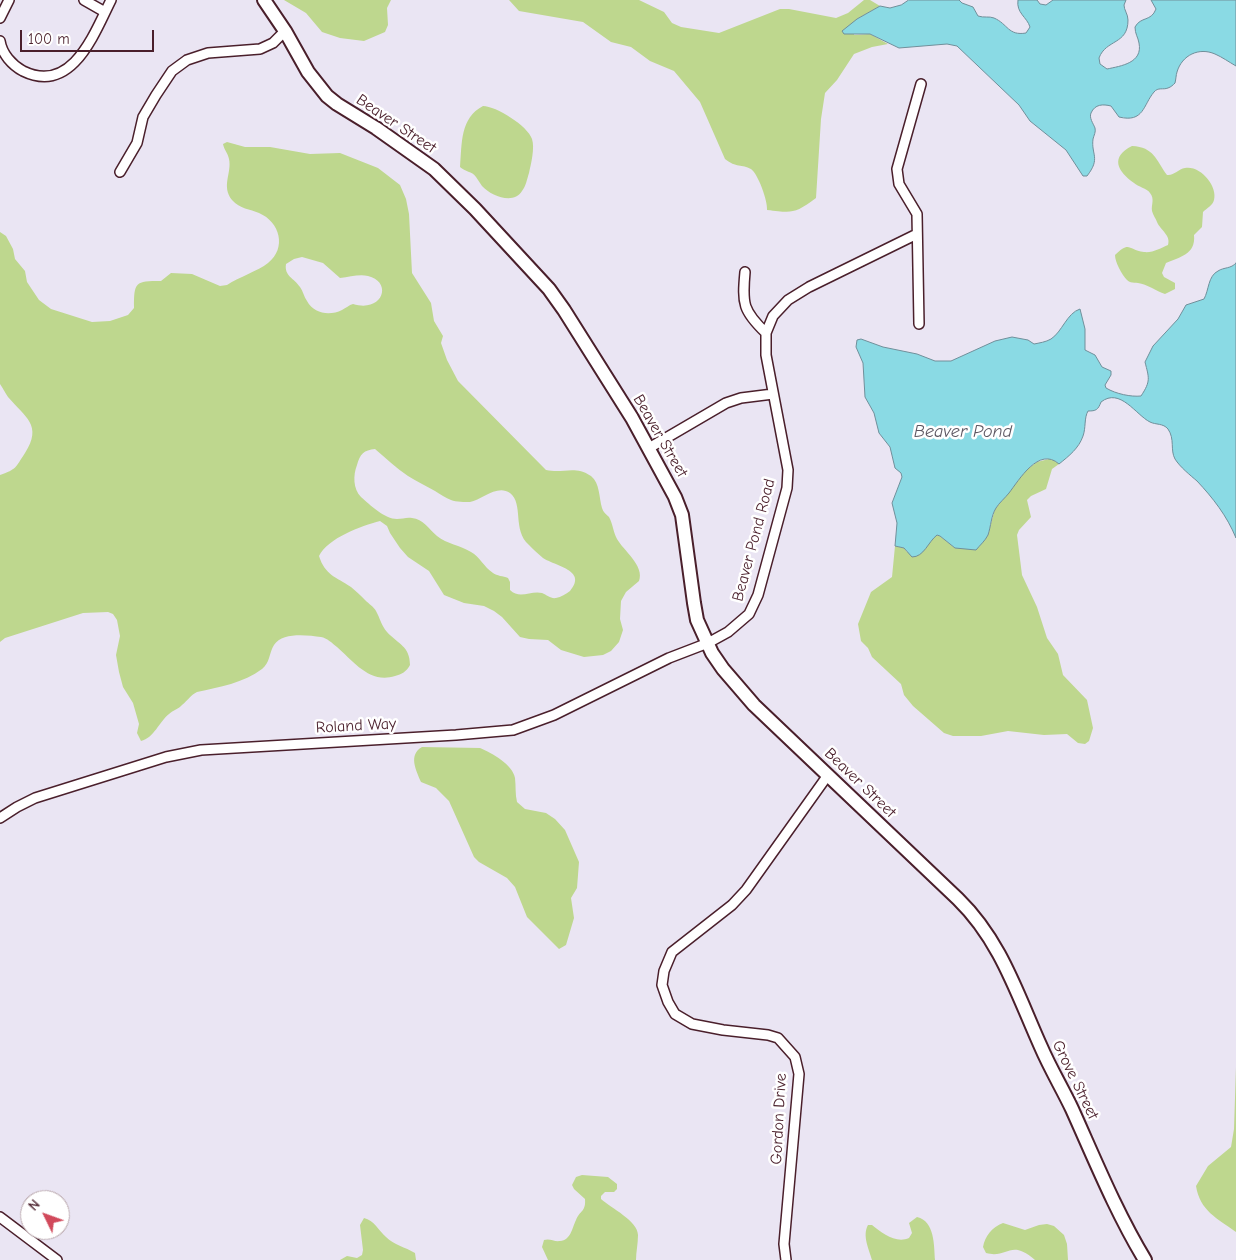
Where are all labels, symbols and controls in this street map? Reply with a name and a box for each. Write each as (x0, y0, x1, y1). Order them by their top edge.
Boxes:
scale bar (22, 20, 156, 52)
text: 100 m (28, 30, 70, 48)
street label: Beaver Street (352, 90, 440, 158)
street label: Beaver Street (629, 391, 691, 481)
water label: Beaver Pond (914, 421, 1012, 443)
street label: Beaver Pond Road (728, 477, 780, 603)
street label: Roland Way (315, 714, 397, 738)
street label: Beaver Street (820, 744, 900, 822)
street label: Grove Street (1048, 1037, 1102, 1123)
street label: Gordon Drive (767, 1073, 791, 1165)
north arrow (20, 1190, 70, 1240)
text: N (25, 1196, 44, 1214)

